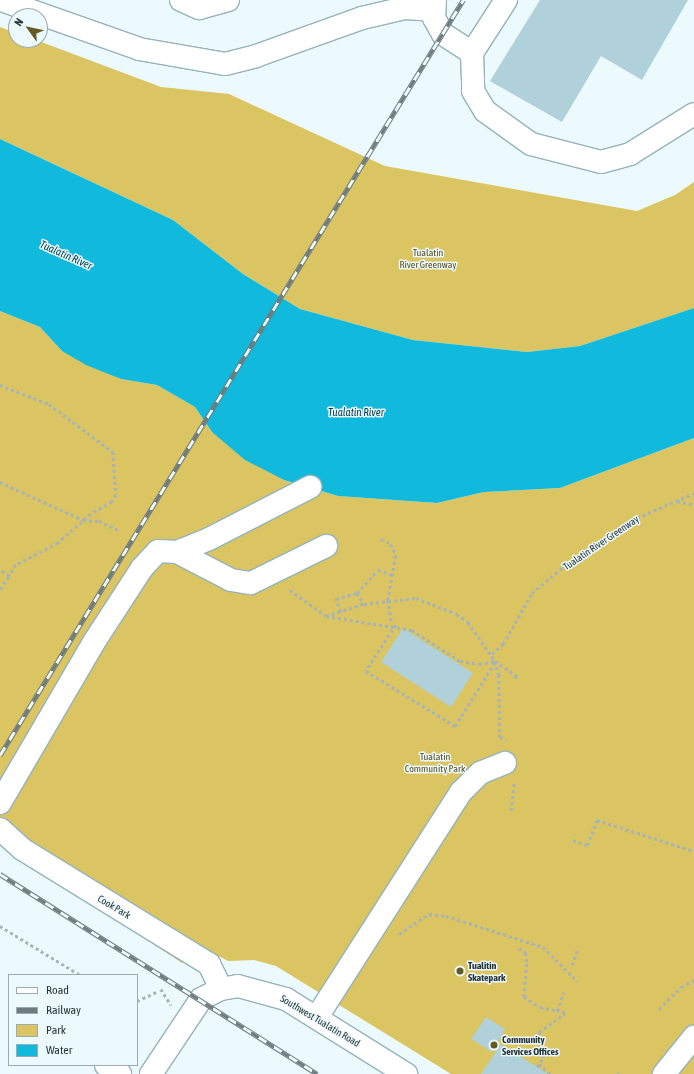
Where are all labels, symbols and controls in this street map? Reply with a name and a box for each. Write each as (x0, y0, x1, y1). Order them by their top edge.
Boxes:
north arrow (8, 8, 48, 48)
text: N (12, 16, 26, 28)
water label: Tualatin River (38, 238, 94, 272)
park label: Tualatin River Greenway (400, 246, 456, 270)
water label: Tualatin River (328, 405, 384, 419)
street label: Tualatin River Greenway (561, 513, 641, 573)
park label: Tualatin Community Park (405, 750, 465, 774)
street label: Cook Park (95, 892, 133, 922)
place label: Tualitin Skatepark (468, 959, 505, 982)
marker: Tualitin Skatepark (455, 966, 465, 976)
legend (8, 974, 138, 1066)
text: Road (46, 983, 69, 997)
street label: Southwest Tualatin Road (278, 992, 362, 1050)
text: Railway (46, 1003, 81, 1017)
text: Park (46, 1023, 66, 1037)
place label: Community Services Offices (502, 1033, 559, 1056)
marker: Community Services Offices (489, 1040, 499, 1050)
text: Water (46, 1043, 72, 1057)

